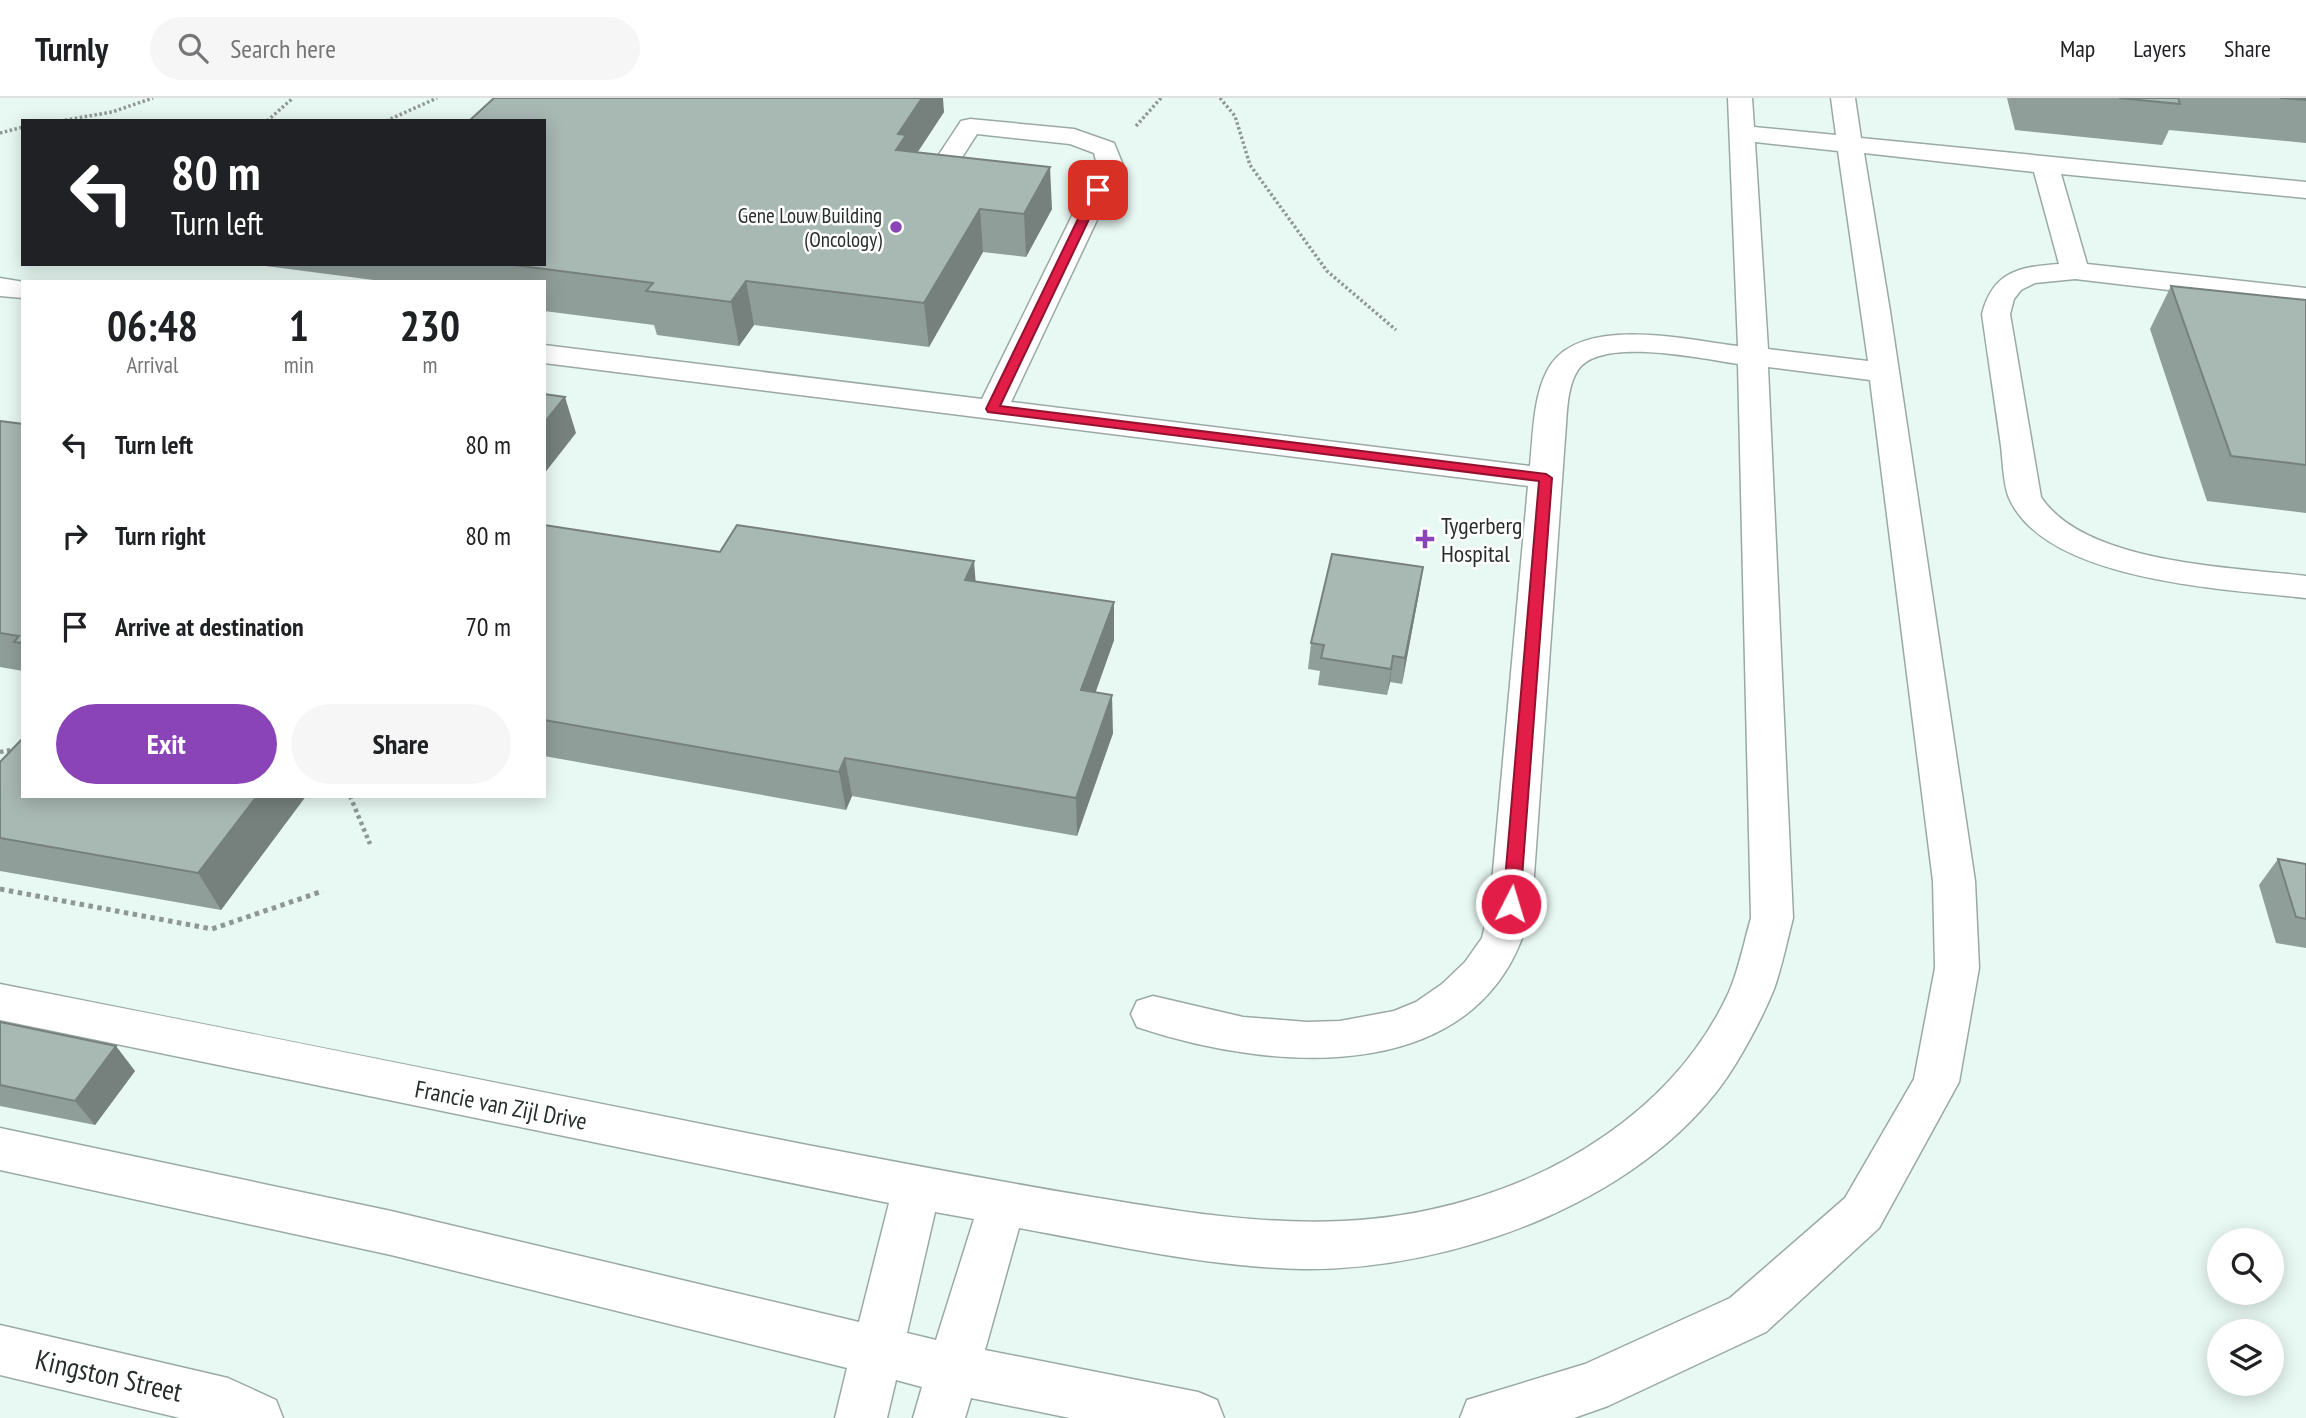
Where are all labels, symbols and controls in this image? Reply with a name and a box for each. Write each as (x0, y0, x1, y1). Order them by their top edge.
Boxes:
search box (150, 17, 640, 80)
text: Turnly (35, 27, 108, 70)
icon: search (174, 29, 212, 67)
text: Search here (230, 32, 336, 65)
text: Map (2060, 33, 2095, 64)
text: Layers (2133, 33, 2186, 64)
text: Share (2224, 33, 2271, 64)
text: 80 m (171, 140, 260, 204)
icon: left (56, 147, 147, 238)
pin (1068, 160, 1128, 220)
icon: arrive (1079, 171, 1117, 209)
text: Turn left (171, 202, 263, 244)
place label: Gene Louw Building (Oncology) (738, 202, 882, 253)
marker: Gene Louw Building (Oncology) (888, 219, 904, 235)
text: 06:48 (107, 298, 198, 353)
text: 1 (289, 298, 309, 353)
text: 230 (400, 298, 460, 353)
text: Arrival (126, 350, 178, 379)
text: min (284, 350, 314, 379)
text: m (422, 350, 437, 379)
icon: left (56, 426, 94, 464)
text: Turn left (115, 428, 193, 461)
text: 80 m (465, 428, 511, 461)
place label: Tygerberg Hospital (1441, 510, 1522, 569)
icon: right (56, 517, 94, 555)
text: Turn right (115, 519, 206, 552)
text: 80 m (465, 519, 511, 552)
marker: Tygerberg Hospital (1415, 529, 1435, 549)
icon: arrive (56, 608, 94, 646)
text: Arrive at destination (115, 610, 304, 643)
text: 70 m (465, 610, 511, 643)
button: Exit (56, 704, 277, 784)
button: Share (291, 704, 511, 784)
position arrow (1474, 867, 1548, 941)
street label: Francie van Zijl Drive (412, 1073, 590, 1137)
map controls (2207, 1228, 2284, 1396)
button: search (2207, 1228, 2284, 1305)
button: layers (2207, 1319, 2284, 1396)
street label: Kingston Street (32, 1340, 186, 1410)

